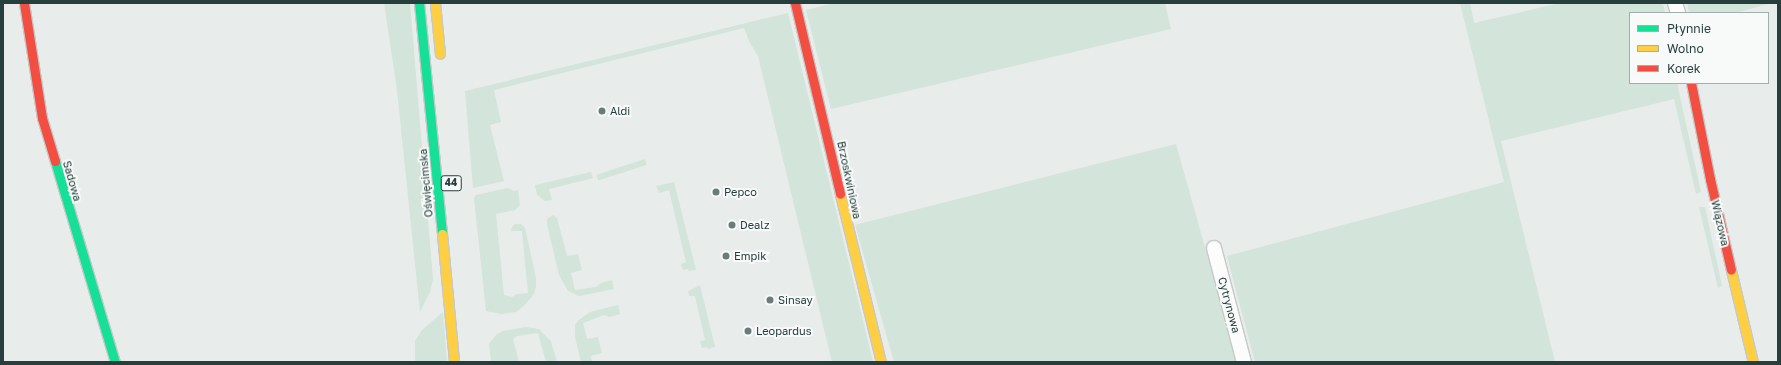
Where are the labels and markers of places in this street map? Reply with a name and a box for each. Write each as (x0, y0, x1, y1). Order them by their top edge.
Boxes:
place label: Aldi (610, 104, 630, 118)
marker: Aldi (597, 106, 607, 116)
place label: Pepco (724, 185, 757, 199)
marker: Pepco (711, 187, 721, 197)
place label: Dealz (740, 218, 770, 232)
marker: Dealz (727, 220, 737, 230)
place label: Empik (734, 249, 766, 263)
marker: Empik (721, 251, 731, 261)
place label: Sinsay (778, 293, 813, 307)
marker: Sinsay (765, 295, 775, 305)
place label: Leopardus (756, 324, 812, 338)
marker: Leopardus (743, 326, 753, 336)

